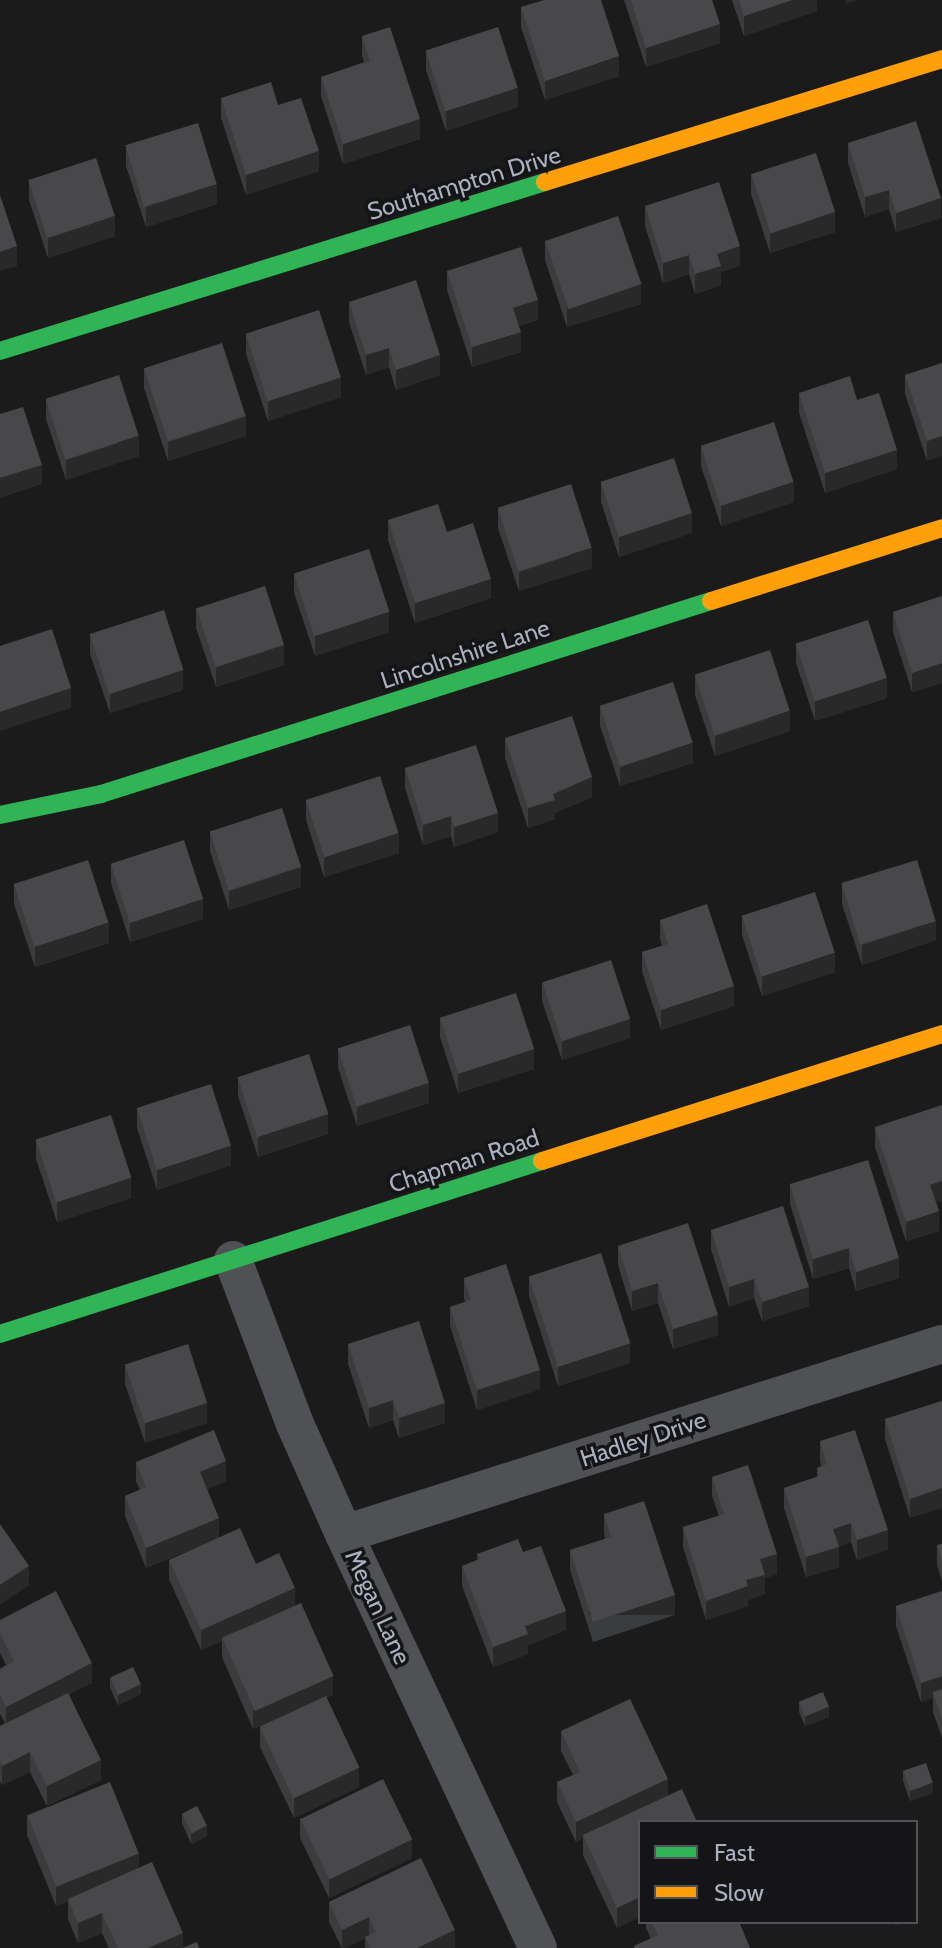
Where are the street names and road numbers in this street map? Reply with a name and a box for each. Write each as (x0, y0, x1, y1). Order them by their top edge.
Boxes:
street label: Southampton Drive (364, 140, 564, 226)
street label: Lincolnshire Lane (377, 613, 553, 695)
street label: Chapman Road (385, 1123, 543, 1199)
street label: Hadley Drive (576, 1405, 710, 1473)
street label: Megan Lane (339, 1545, 417, 1669)

